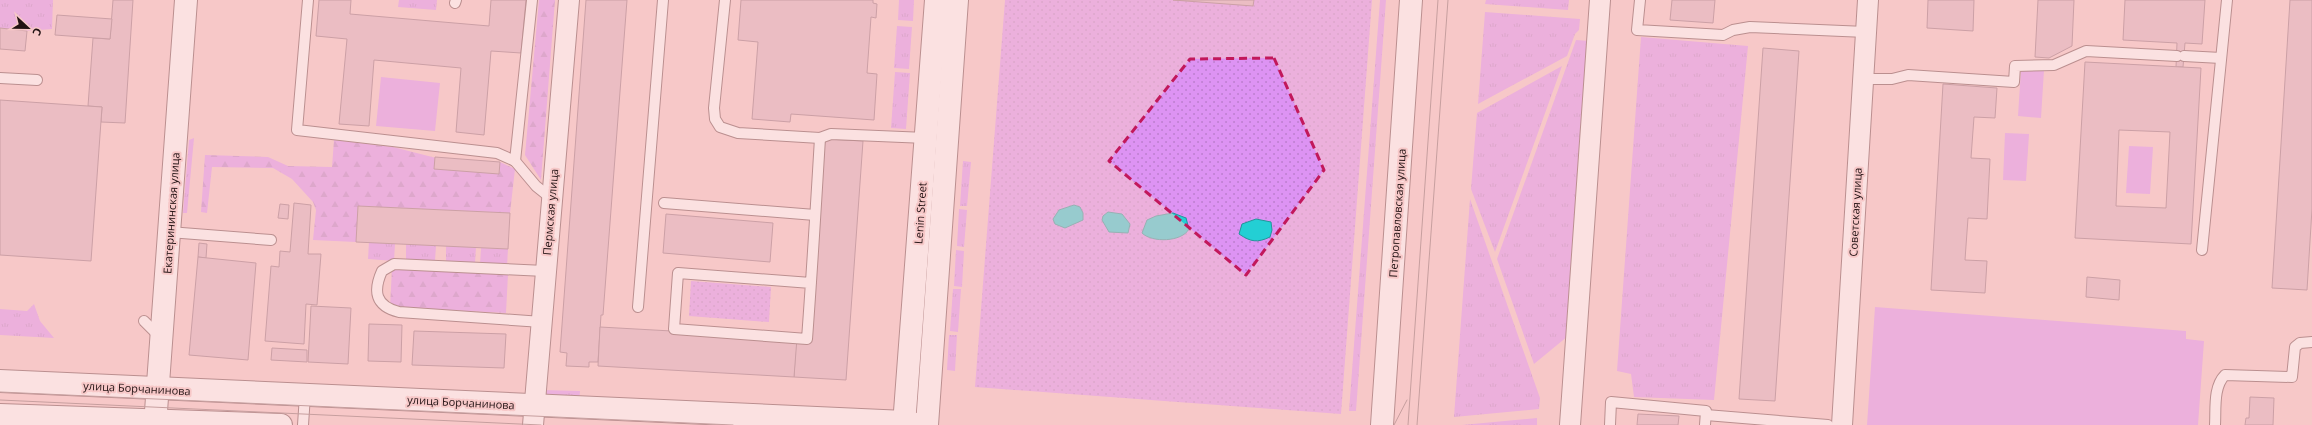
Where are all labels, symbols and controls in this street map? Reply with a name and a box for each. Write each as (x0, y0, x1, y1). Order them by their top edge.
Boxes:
north arrow (8, 8, 48, 48)
text: С (29, 26, 46, 38)
street label: Петропавловская улица (1385, 148, 1409, 278)
street label: Екатерининская улица (159, 152, 183, 274)
street label: Советская улица (1845, 167, 1865, 257)
street label: Пермская улица (539, 168, 561, 256)
street label: Lenin Street (910, 182, 930, 244)
street label: улица Борчанинова (83, 378, 191, 398)
street label: улица Борчанинова (407, 392, 515, 412)

